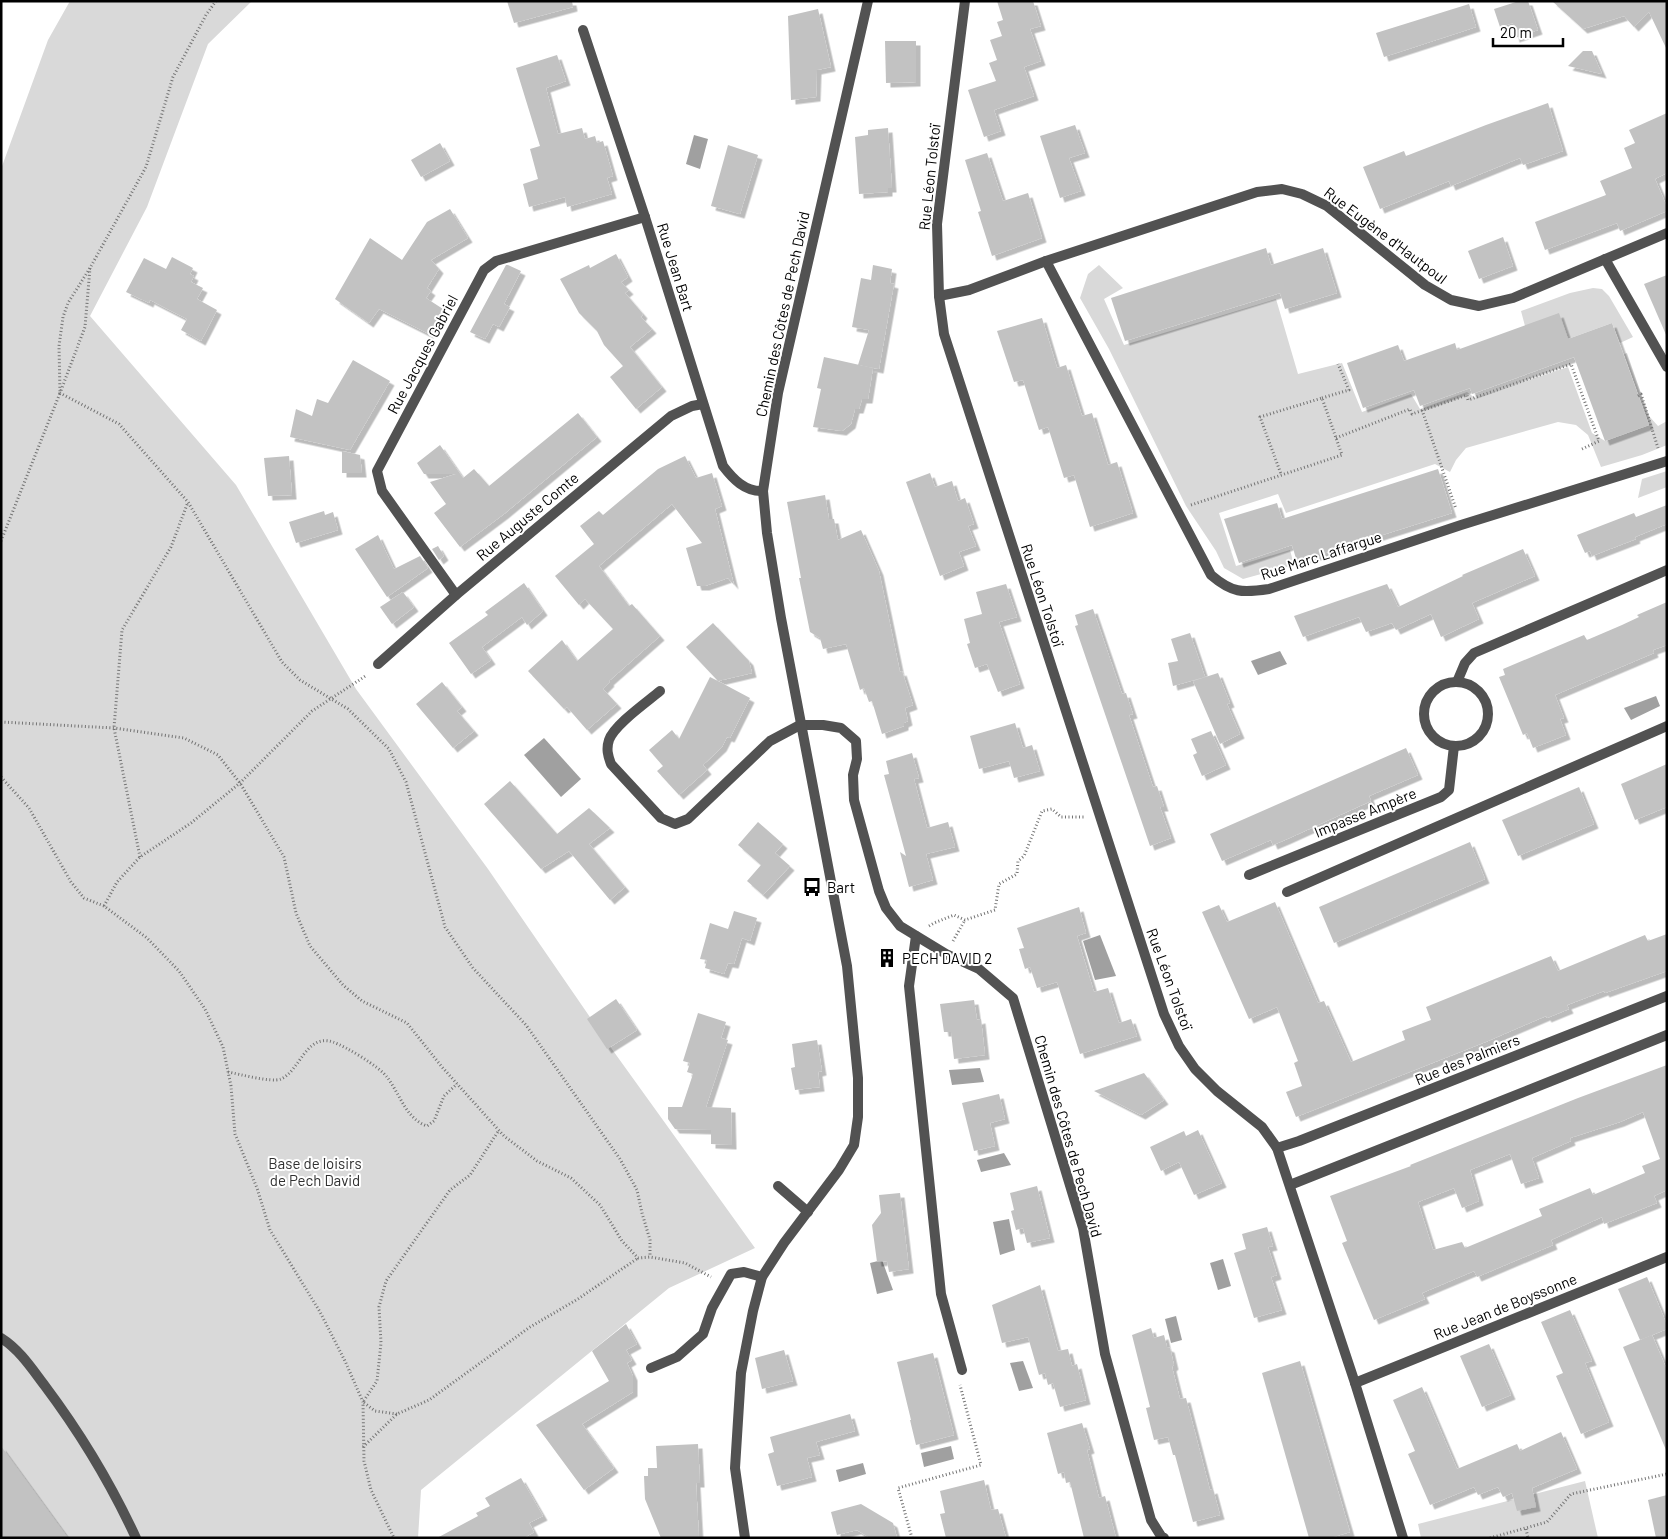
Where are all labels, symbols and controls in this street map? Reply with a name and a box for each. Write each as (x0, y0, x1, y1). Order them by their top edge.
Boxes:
scale bar (1493, 15, 1563, 47)
text: 20 m (1500, 23, 1532, 41)
street label: Rue Léon Tolstoï (914, 122, 944, 231)
street label: Rue Eugène d'Hautpoul (1321, 183, 1451, 287)
street label: Chemin des Côtes de Pech David (751, 210, 813, 418)
street label: Rue Jean Bart (654, 221, 698, 313)
street label: Rue Jacques Gabriel (383, 291, 461, 417)
street label: Rue Auguste Comte (472, 468, 582, 564)
street label: Rue Marc Laffargue (1258, 527, 1384, 583)
street label: Rue Léon Tolstoï (1018, 541, 1068, 649)
street label: Impasse Ampère (1311, 783, 1419, 841)
bus stop icon: Bart (801, 876, 823, 898)
place label: Bart (827, 878, 855, 896)
street label: Rue Léon Tolstoï (1143, 926, 1197, 1033)
building icon: PECH DAVID 2 (876, 947, 898, 969)
place label: PECH DAVID 2 (902, 949, 992, 967)
street label: Rue des Palmiers (1412, 1030, 1522, 1088)
street label: Chemin des Côtes de Pech David (1031, 1033, 1107, 1239)
park label: Base de loisirs de Pech David (268, 1154, 362, 1189)
street label: Rue Jean de Boyssonne (1431, 1269, 1579, 1343)

